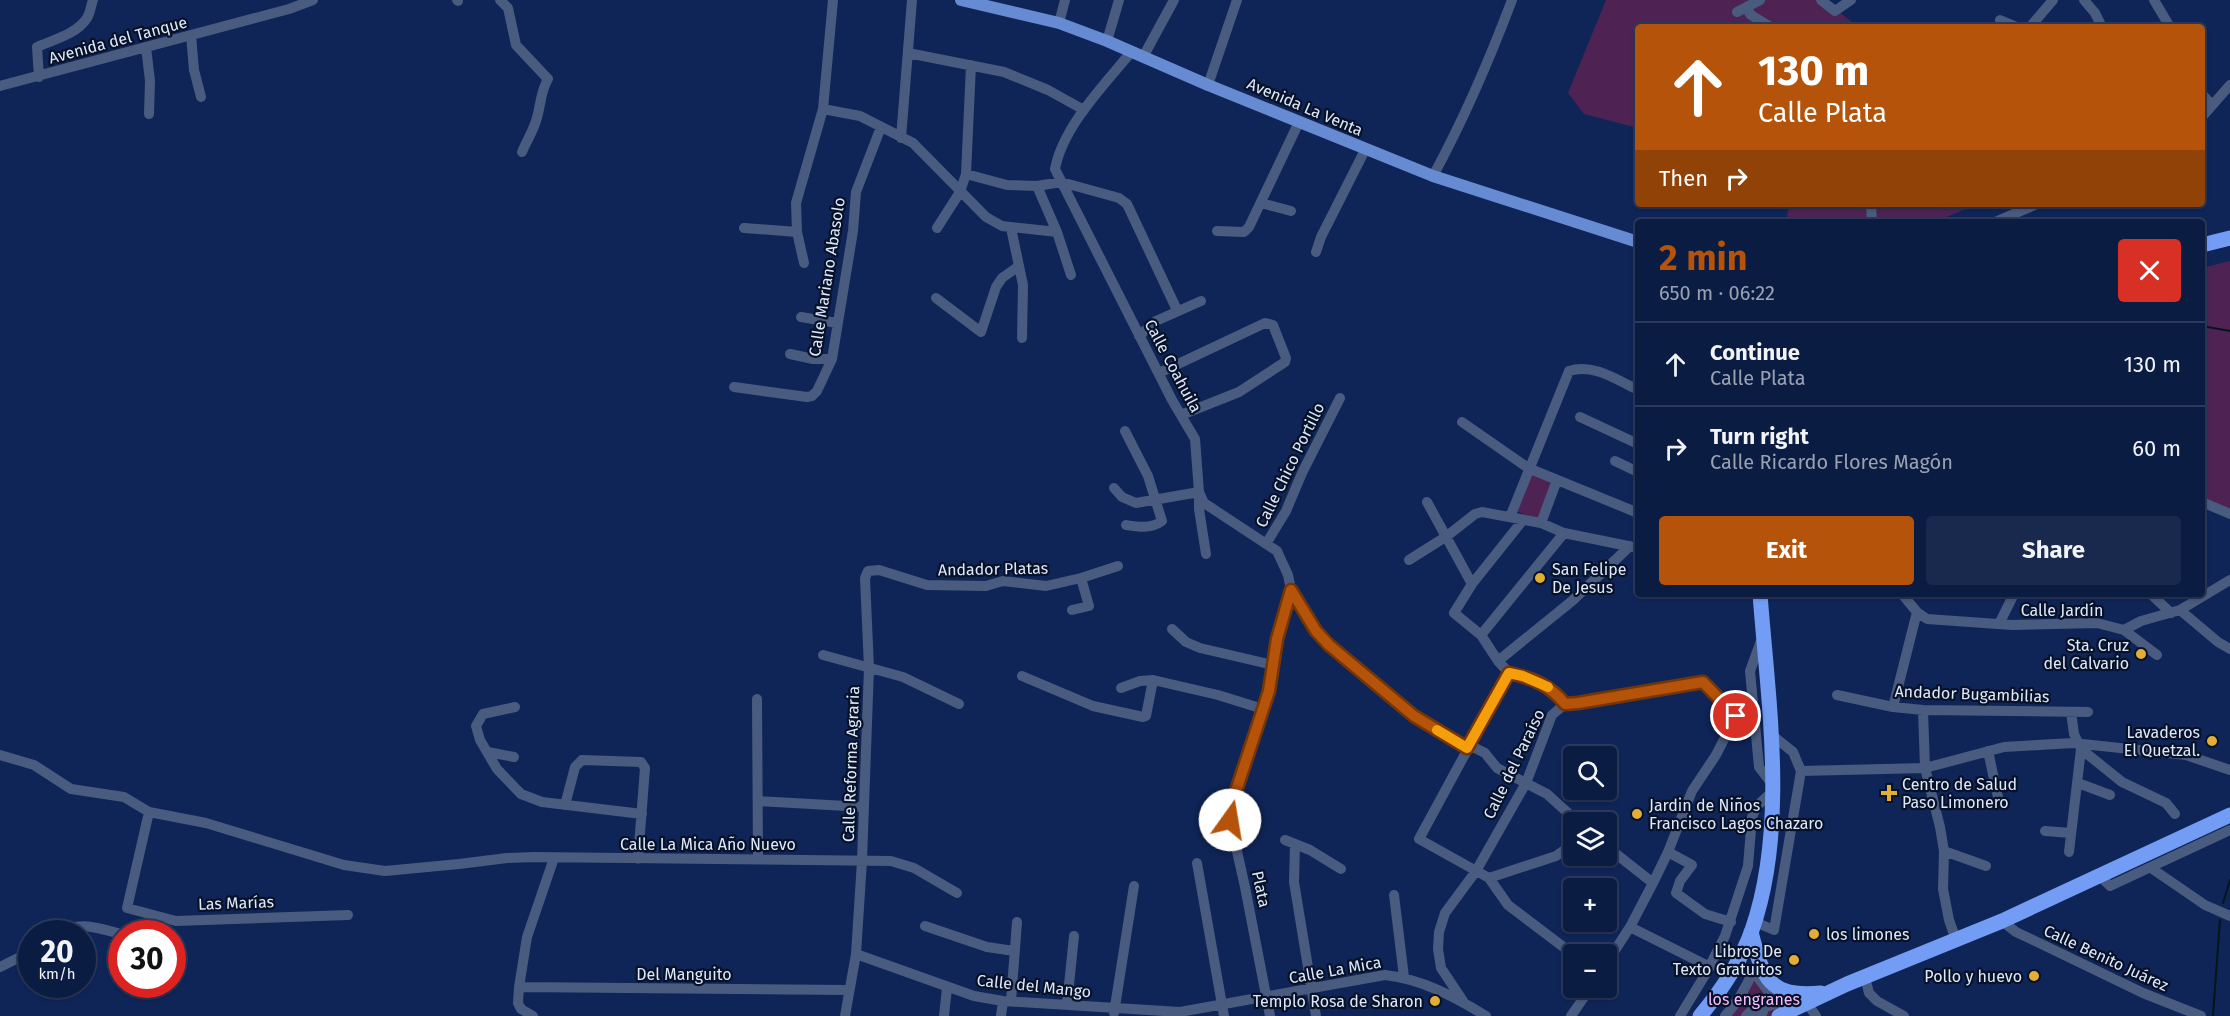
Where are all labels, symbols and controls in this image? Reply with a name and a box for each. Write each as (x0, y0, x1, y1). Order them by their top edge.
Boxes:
street label: Avenida del Tanque (47, 12, 189, 68)
text: 130 m (1758, 46, 1869, 96)
icon: ahead (1659, 48, 1737, 126)
street label: Avenida La Venta (1244, 74, 1366, 140)
text: Calle Plata (1758, 97, 1887, 129)
icon: right (1720, 162, 1753, 195)
text: Then (1659, 165, 1708, 192)
street label: Calle Mariano Abasolo (805, 196, 849, 358)
text: 2 min (1659, 236, 1748, 280)
button: close (2118, 239, 2181, 302)
text: 650 m · 06:22 (1659, 281, 1775, 305)
street label: Calle Coahuila (1141, 316, 1205, 416)
text: Continue (1710, 339, 1800, 366)
icon: ahead (1659, 348, 1692, 381)
text: 130 m (2124, 351, 2181, 378)
text: Calle Plata (1710, 366, 1806, 390)
street label: Calle Chico Portillo (1252, 400, 1328, 530)
text: Turn right (1710, 423, 1809, 450)
icon: right (1659, 432, 1692, 465)
text: 60 m (2132, 435, 2181, 462)
text: Calle Ricardo Flores Magón (1710, 450, 1953, 474)
button: Exit (1659, 516, 1914, 585)
button: Share (1926, 516, 2181, 585)
street label: Andador Platas (938, 559, 1048, 579)
place label: San Felipe De Jesus (1552, 560, 1626, 597)
marker: San Felipe De Jesus (1533, 571, 1547, 585)
street label: Calle Jardín (2021, 601, 2103, 620)
place label: Sta. Cruz del Calvario (2044, 636, 2129, 673)
marker: Sta. Cruz del Calvario (2134, 647, 2148, 661)
street label: Andador Bugambilias (1894, 682, 2050, 706)
street label: Calle Reforma Agraria (839, 686, 863, 842)
pin (1710, 690, 1761, 741)
icon: arrive (1719, 699, 1752, 732)
street label: Calle del Paraíso (1479, 706, 1549, 822)
place label: Lavaderos El Quetzal. (2124, 723, 2200, 760)
marker: Lavaderos El Quetzal. (2205, 734, 2219, 748)
map controls (1563, 746, 1617, 998)
button: search (1563, 746, 1617, 800)
place label: Centro de Salud Paso Limonero (1902, 775, 2017, 812)
marker: Centro de Salud Paso Limonero (1880, 784, 1898, 802)
position arrow (1198, 788, 1262, 852)
place label: Jardin de Niños Francisco Lagos Chazaro (1649, 796, 1823, 833)
marker: Jardin de Niños Francisco Lagos Chazaro (1630, 807, 1644, 821)
button: layers (1563, 812, 1617, 866)
street label: Calle La Mica Año Nuevo (620, 835, 796, 854)
street label: Plata (1248, 869, 1274, 909)
button: + (1563, 878, 1617, 932)
street label: Las Marías (198, 892, 274, 914)
speed limit sign: 30 (108, 920, 186, 998)
street label: Calle Benito Juárez (2041, 921, 2171, 995)
place label: los limones (1826, 925, 1910, 944)
marker: los limones (1807, 927, 1821, 941)
text: 20 (40, 934, 74, 970)
place label: Libros De Texto Gratuitos (1673, 942, 1782, 979)
button: − (1563, 944, 1617, 998)
street label: Calle La Mica (1287, 953, 1383, 987)
marker: Libros De Texto Gratuitos (1787, 953, 1801, 967)
text: km/h (38, 965, 76, 983)
street label: Del Manguito (636, 965, 732, 984)
place label: Pollo y huevo (1924, 967, 2022, 986)
marker: Pollo y huevo (2027, 969, 2041, 983)
street label: Calle del Mango (976, 971, 1092, 1001)
park label: los engranes (1708, 990, 1800, 1009)
place label: Templo Rosa de Sharon (1253, 992, 1423, 1011)
marker: Templo Rosa de Sharon (1428, 994, 1442, 1008)

